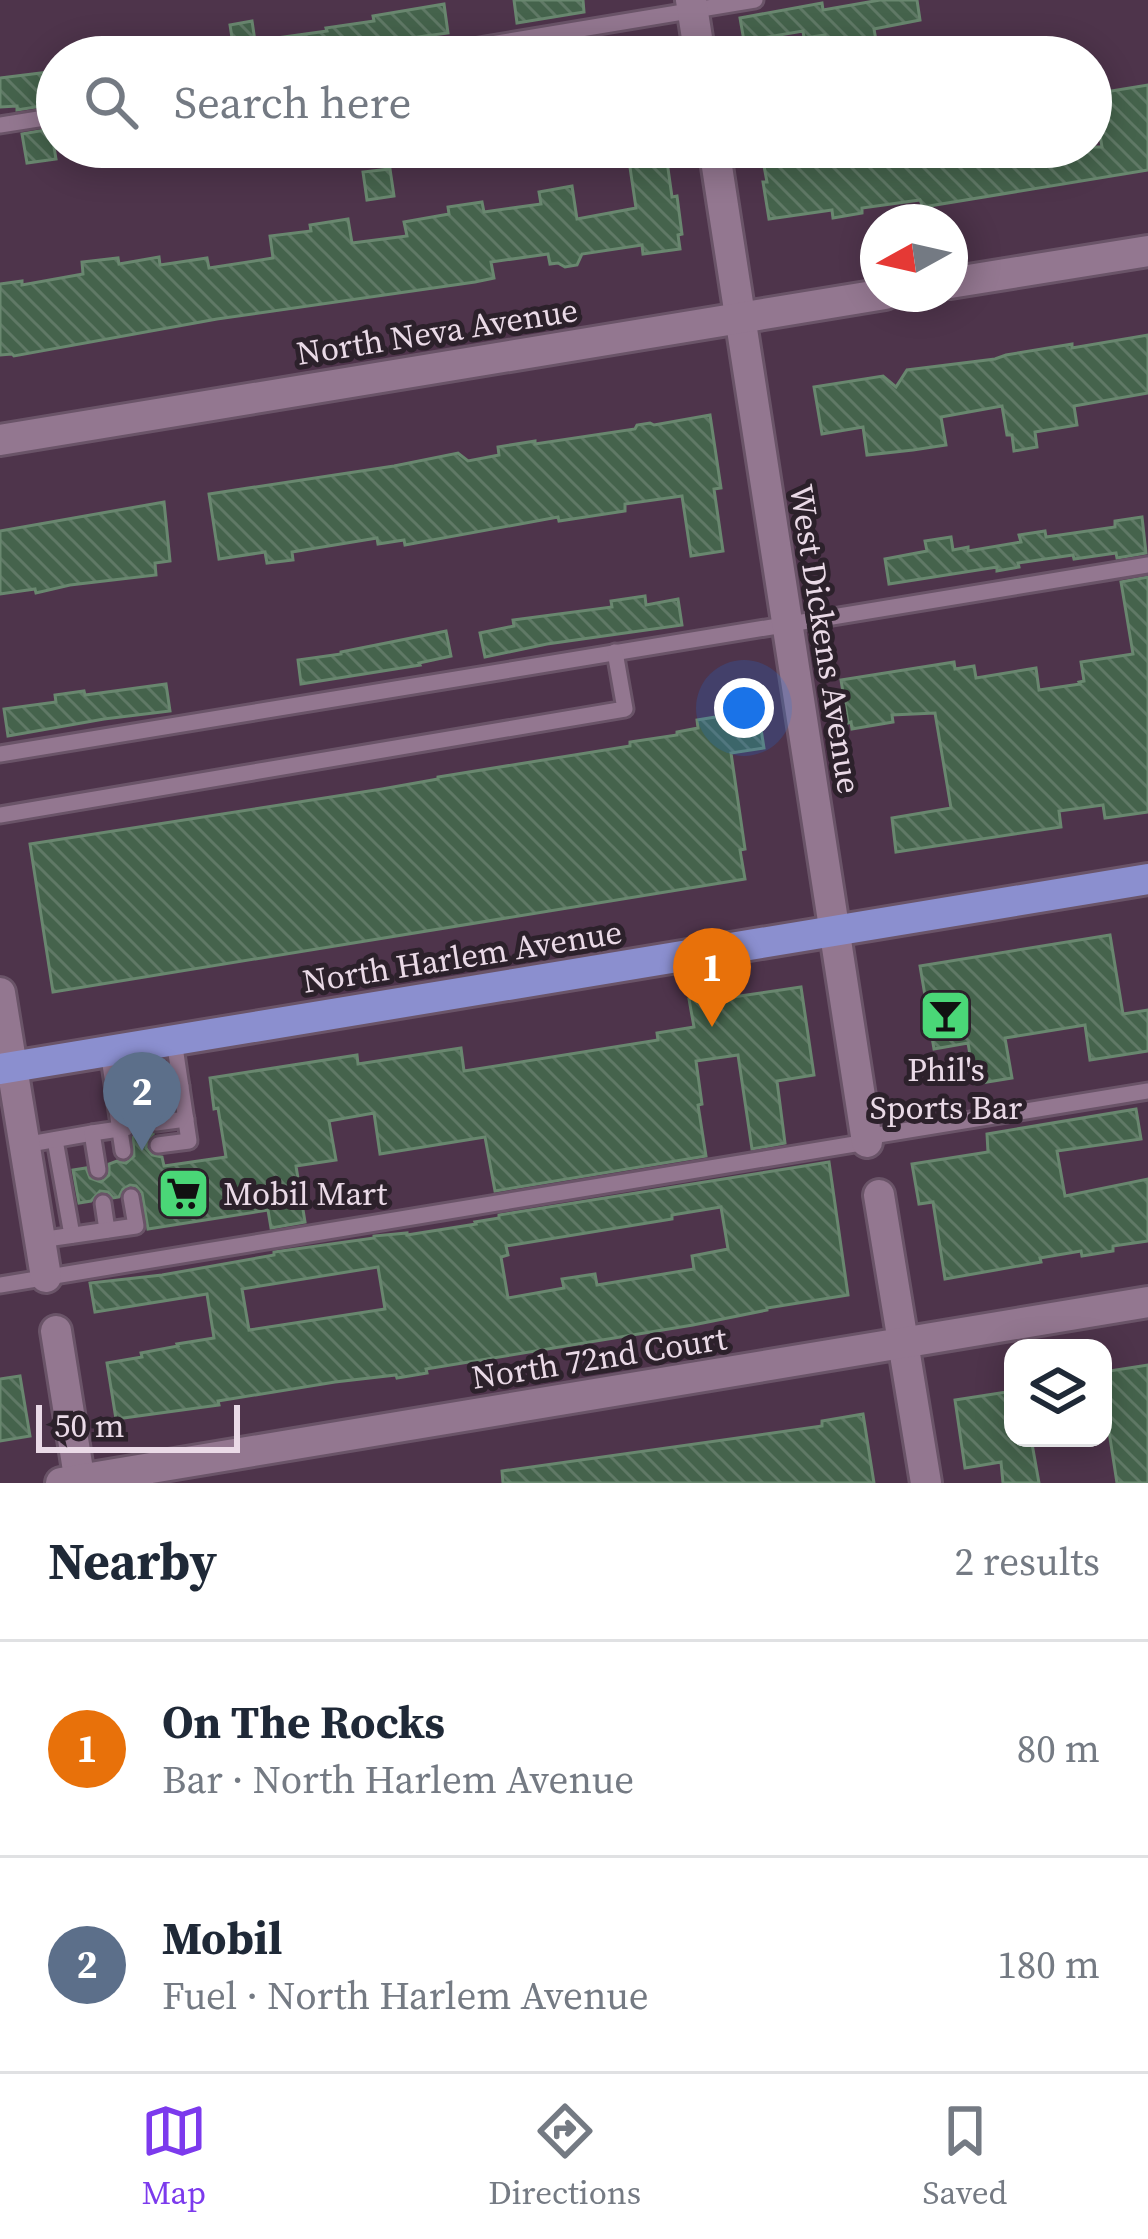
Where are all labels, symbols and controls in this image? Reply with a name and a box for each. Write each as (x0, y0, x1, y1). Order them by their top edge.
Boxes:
search box (36, 36, 1112, 168)
icon: search (78, 69, 144, 135)
text: Search here (174, 71, 411, 133)
north arrow (860, 204, 968, 312)
street label: North Neva Avenue (293, 287, 581, 376)
street label: West Dickens Avenue (779, 481, 872, 797)
your location (714, 678, 774, 738)
street label: North Harlem Avenue (299, 909, 625, 1004)
pin: 1 (673, 928, 751, 1027)
bar icon: Phil's Sports Bar (918, 987, 974, 1043)
place label: Phil's Sports Bar (870, 1047, 1022, 1130)
pin: 2 (103, 1052, 181, 1151)
supermarket icon: Mobil Mart (156, 1165, 212, 1221)
place label: Mobil Mart (223, 1171, 388, 1216)
street label: North 72nd Court (468, 1315, 730, 1400)
map controls (1004, 1339, 1112, 1447)
button: layers (1004, 1339, 1112, 1447)
scale bar (36, 1399, 240, 1452)
text: 50 m (54, 1403, 124, 1448)
text: Nearby (48, 1526, 217, 1596)
text: 2 results (955, 1535, 1100, 1588)
text: On The Rocks (162, 1691, 445, 1753)
text: 1 (76, 1722, 98, 1775)
text: 80 m (1017, 1722, 1100, 1775)
text: Bar · North Harlem Avenue (162, 1753, 634, 1806)
text: Mobil (162, 1907, 283, 1969)
text: 2 (76, 1938, 98, 1991)
text: 180 m (997, 1938, 1100, 1991)
text: Fuel · North Harlem Avenue (162, 1969, 649, 2022)
tab: Map (141, 2098, 207, 2215)
tab: Directions (488, 2098, 641, 2215)
tab: Saved (923, 2098, 1007, 2215)

